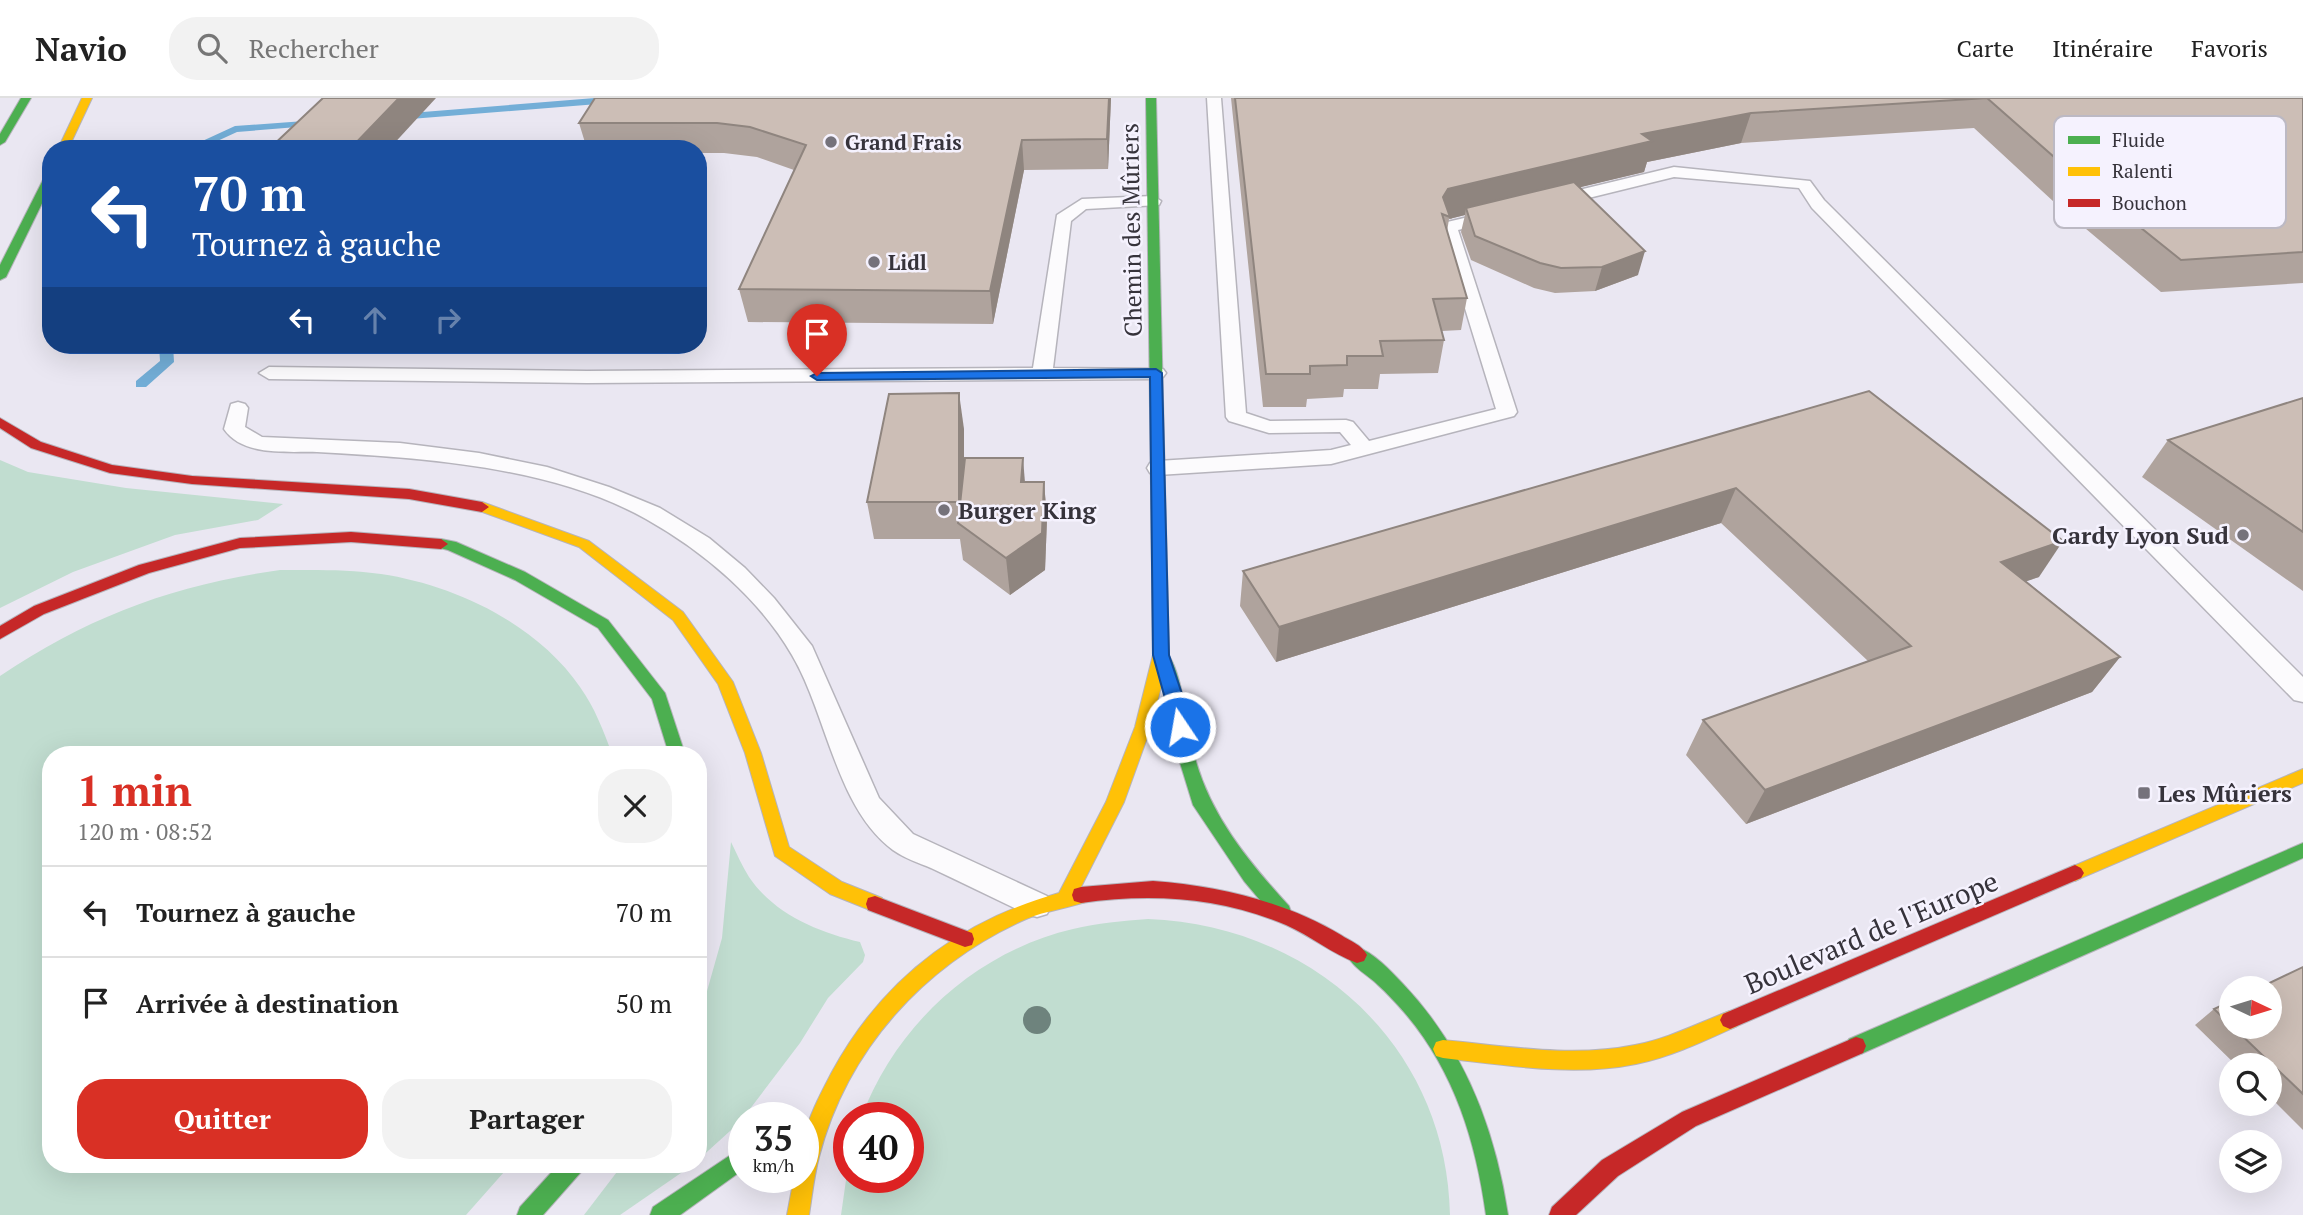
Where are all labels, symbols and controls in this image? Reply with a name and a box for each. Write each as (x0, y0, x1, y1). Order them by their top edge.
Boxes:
search box (169, 17, 659, 80)
text: Navio (35, 27, 127, 70)
icon: search (193, 29, 231, 67)
text: Rechercher (249, 31, 379, 65)
text: Carte (1956, 32, 2014, 64)
text: Itinéraire (2052, 32, 2153, 64)
text: Favoris (2191, 32, 2268, 64)
legend (2054, 116, 2286, 228)
street label: Chemin des Mûriers (1113, 123, 1149, 337)
text: Fluide (2112, 127, 2165, 152)
place label: Grand Frais (845, 128, 962, 156)
marker: Grand Frais (823, 134, 839, 150)
text: Ralenti (2112, 158, 2173, 183)
text: 70 m (192, 160, 306, 225)
icon: left (77, 168, 168, 259)
text: Bouchon (2112, 190, 2187, 215)
text: Tournez à gauche (192, 223, 441, 265)
place label: Lidl (888, 248, 927, 276)
marker: Lidl (866, 254, 882, 270)
icon: left (283, 301, 321, 339)
icon: ahead (356, 301, 394, 339)
icon: right (429, 301, 467, 339)
pin (787, 304, 847, 376)
icon: arrive (798, 315, 836, 353)
place label: Burger King (958, 494, 1097, 526)
marker: Burger King (936, 502, 952, 518)
place label: Cardy Lyon Sud (2052, 519, 2230, 551)
marker: Cardy Lyon Sud (2235, 527, 2251, 543)
position arrow (1143, 690, 1217, 764)
text: 1 min (77, 762, 192, 818)
button: close (598, 769, 672, 843)
place label: Les Mûriers (2158, 777, 2292, 809)
marker: Les Mûriers (2136, 785, 2152, 801)
text: 120 m · 08:52 (77, 816, 212, 847)
street label: Boulevard de l'Europe (1739, 862, 2003, 1002)
icon: left (77, 893, 115, 931)
text: Tournez à gauche (136, 895, 356, 929)
text: 70 m (616, 895, 672, 929)
north arrow (2219, 976, 2282, 1040)
map controls (2219, 976, 2282, 1193)
icon: arrive (77, 984, 115, 1022)
text: Arrivée à destination (136, 986, 399, 1020)
text: 50 m (616, 986, 672, 1020)
button: search (2219, 1053, 2282, 1116)
button: Quitter (77, 1079, 368, 1159)
button: Partager (382, 1079, 672, 1159)
speed limit sign: 40 (833, 1102, 924, 1193)
text: 35 (754, 1115, 793, 1161)
button: layers (2219, 1130, 2282, 1193)
text: km/h (753, 1153, 794, 1177)

